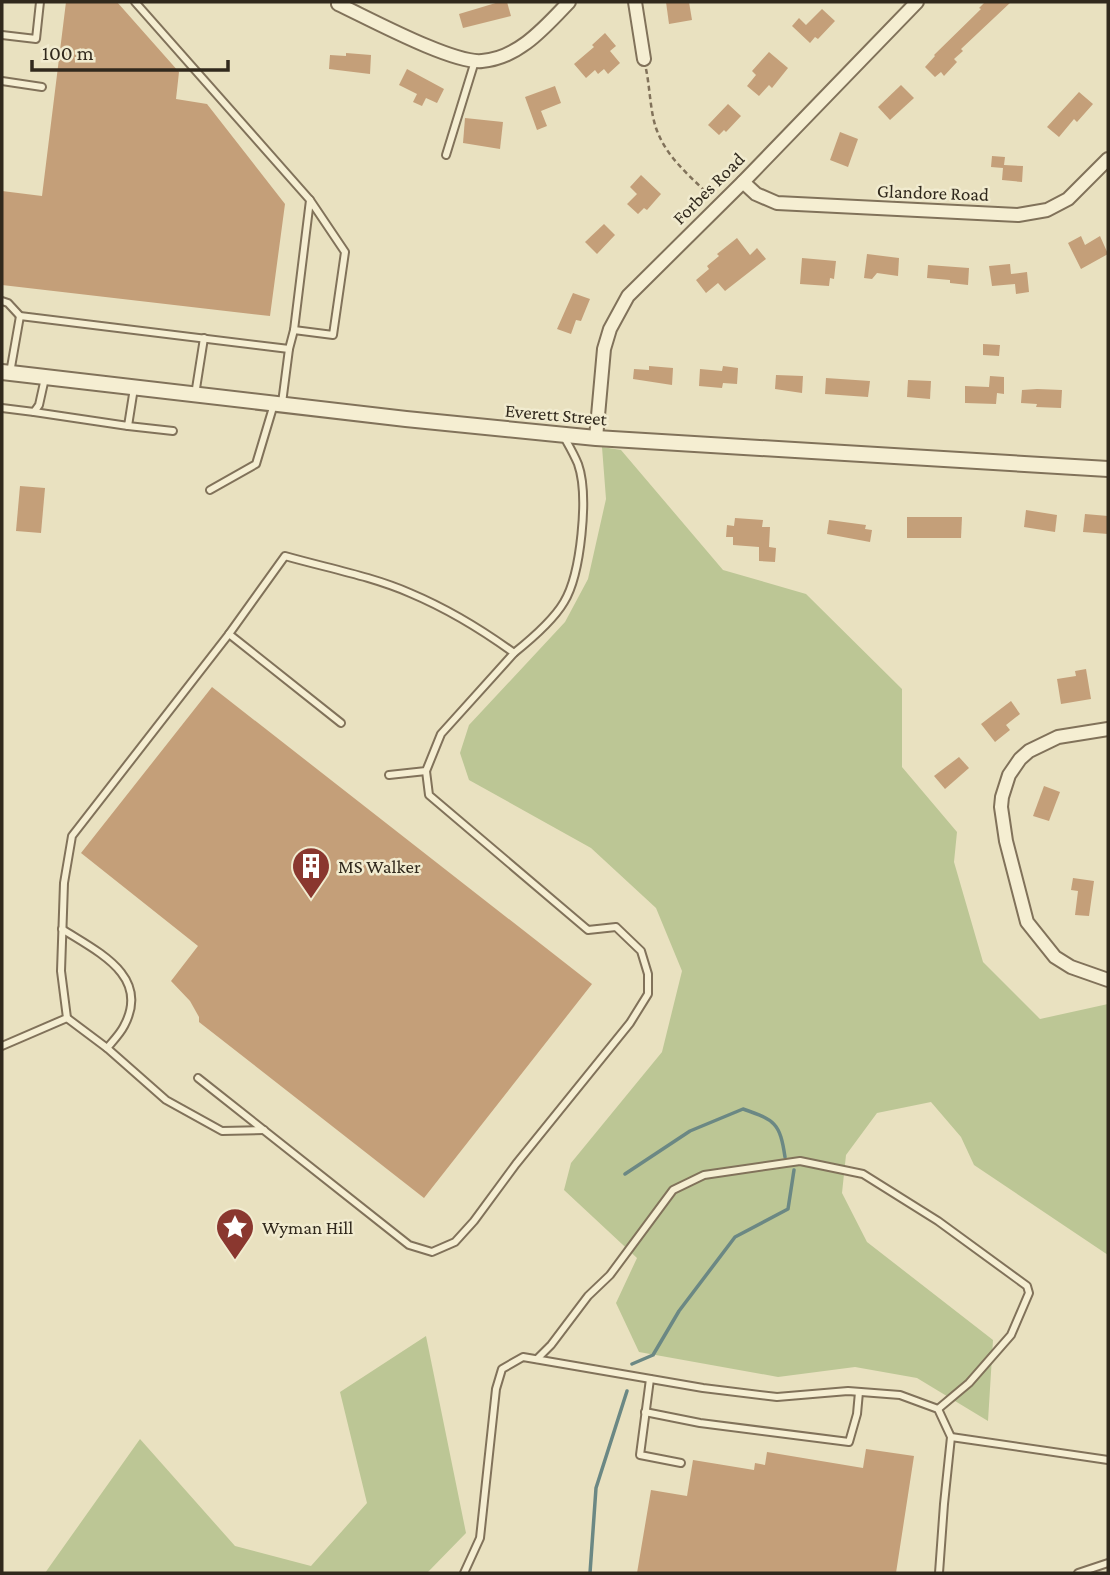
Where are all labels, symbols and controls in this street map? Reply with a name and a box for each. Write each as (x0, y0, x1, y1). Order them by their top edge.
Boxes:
scale bar (32, 28, 228, 72)
text: 100 m (42, 41, 94, 65)
street label: Forbes Road (668, 148, 749, 229)
street label: Glandore Road (877, 180, 989, 205)
street label: Everett Street (504, 400, 608, 429)
building icon: MS Walker (290, 845, 332, 900)
place label: MS Walker (338, 856, 421, 877)
place icon: Wyman Hill (214, 1206, 256, 1261)
place label: Wyman Hill (262, 1217, 353, 1238)

